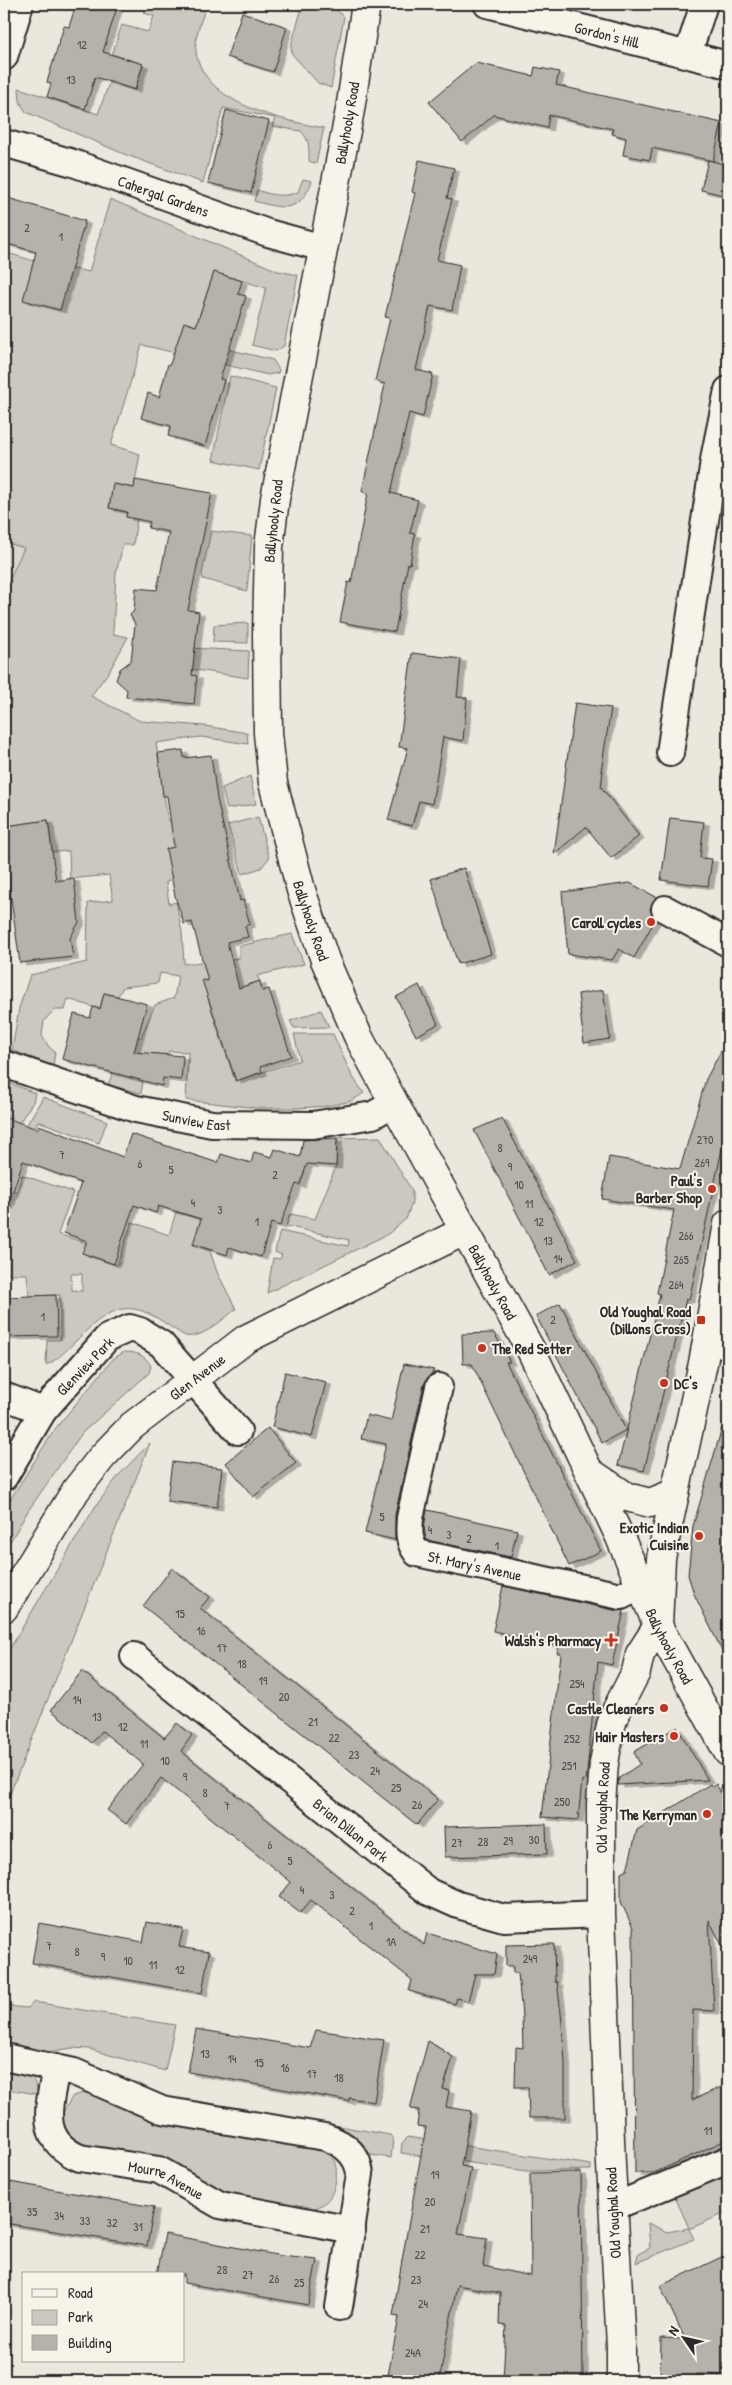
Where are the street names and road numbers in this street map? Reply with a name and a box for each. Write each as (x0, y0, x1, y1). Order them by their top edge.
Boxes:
street label: Gordon's Hill (572, 16, 642, 53)
street label: Ballyhooly Road (329, 80, 365, 166)
street label: Cahergal Gardens (115, 169, 212, 222)
street label: Ballyhooly Road (258, 478, 288, 563)
street label: Ballyhooly Road (289, 878, 335, 963)
street label: Sunview East (161, 1104, 231, 1135)
street label: Ballyhooly Road (464, 1240, 523, 1323)
street label: Glenview Park (51, 1332, 119, 1400)
street label: Glen Avenue (164, 1348, 229, 1405)
street label: St. Mary's Avenue (426, 1545, 524, 1585)
street label: Ballyhooly Road (641, 1605, 699, 1688)
street label: Old Youghal Road (590, 1761, 615, 1853)
street label: Brian Dillon Park (309, 1793, 393, 1866)
street label: Mourne Avenue (127, 2155, 208, 2204)
street label: Old Youghal Road (600, 2167, 626, 2259)

